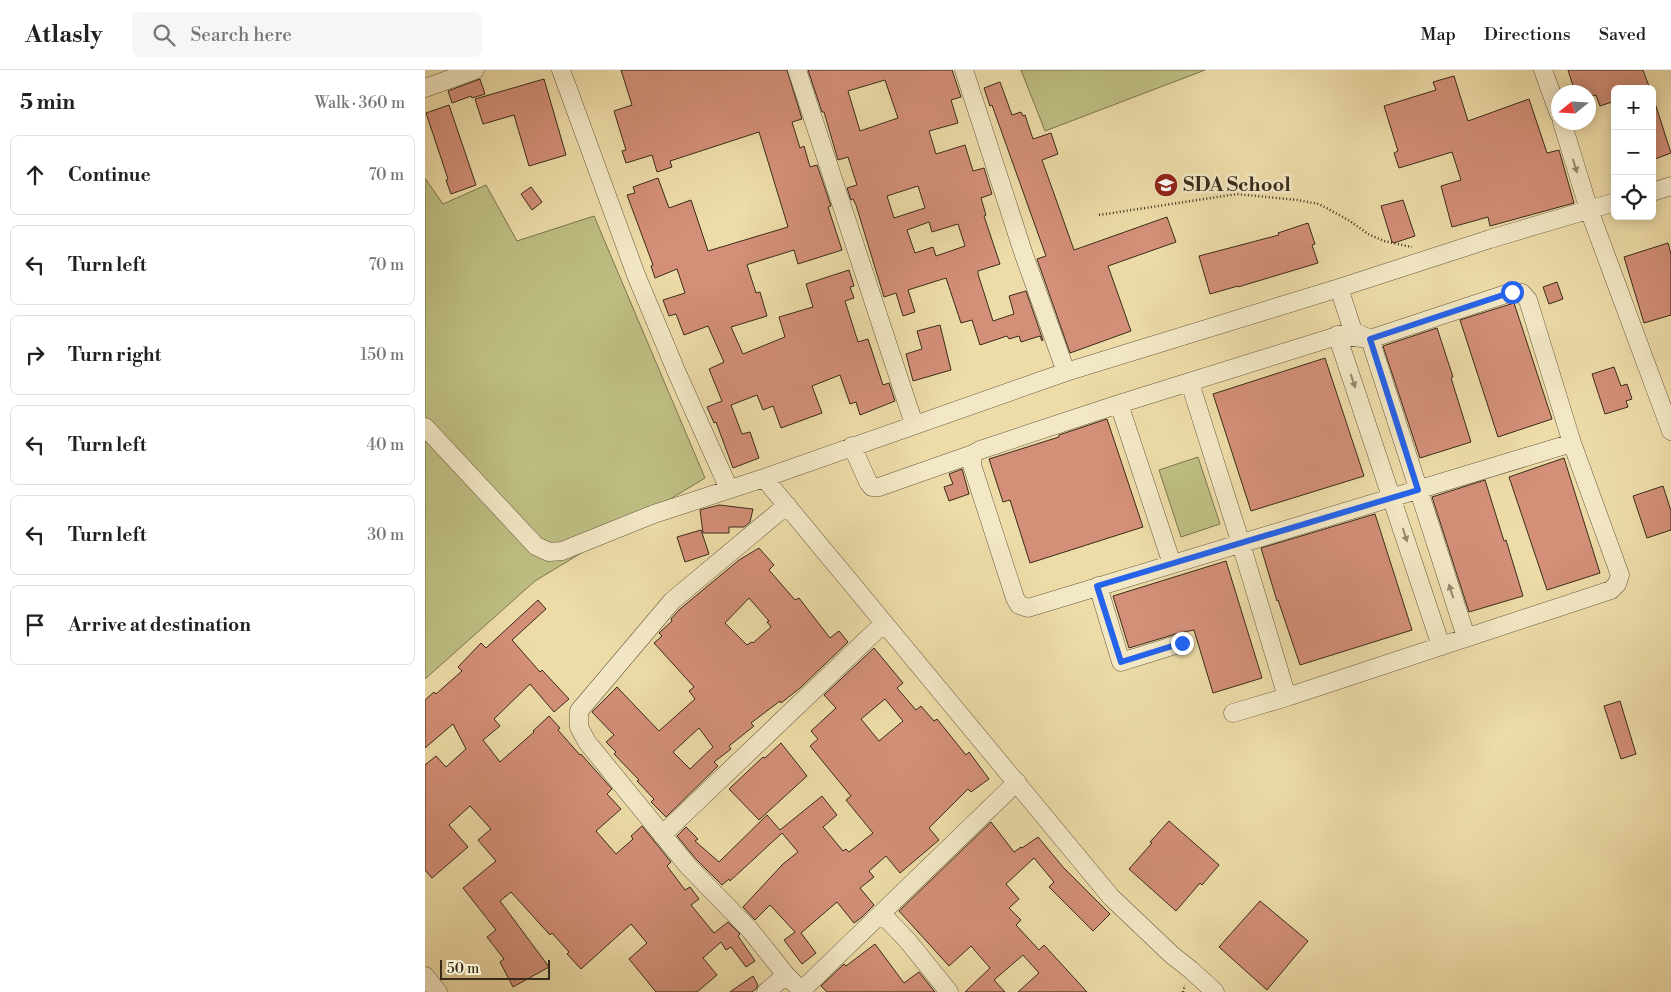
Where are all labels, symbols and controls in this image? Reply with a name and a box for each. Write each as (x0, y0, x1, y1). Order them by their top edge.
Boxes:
search box (132, 12, 482, 57)
text: Atlasly (25, 20, 102, 50)
icon: search (150, 21, 178, 49)
text: Search here (190, 23, 292, 47)
text: Map (1420, 23, 1456, 46)
text: Directions (1484, 23, 1571, 46)
text: Saved (1599, 23, 1646, 46)
north arrow (1551, 85, 1596, 130)
map controls (1611, 85, 1656, 220)
button: + (1611, 85, 1656, 130)
text: 5 min (20, 90, 75, 116)
text: Walk · 360 m (315, 93, 405, 113)
button: − (1611, 130, 1656, 175)
one-way arrow (1572, 159, 1580, 174)
icon: ahead (21, 161, 49, 189)
text: Continue (68, 163, 151, 187)
text: 70 m (368, 165, 404, 185)
school or university icon: SDA School (1153, 172, 1179, 198)
place label: SDA School (1183, 173, 1291, 198)
button: locate (1611, 175, 1656, 220)
icon: left (21, 251, 49, 279)
text: Turn left (68, 253, 147, 277)
text: 70 m (368, 255, 404, 275)
route start (1501, 281, 1524, 304)
icon: right (21, 341, 49, 369)
text: Turn right (68, 343, 161, 367)
text: 150 m (360, 345, 404, 365)
one-way arrow (1350, 374, 1357, 389)
icon: left (21, 431, 49, 459)
text: Turn left (68, 433, 147, 457)
text: 40 m (367, 435, 404, 455)
icon: left (21, 521, 49, 549)
text: Turn left (68, 523, 147, 547)
text: 30 m (367, 525, 404, 545)
one-way arrow (1402, 528, 1409, 543)
one-way arrow (1447, 583, 1455, 598)
icon: arrive (21, 611, 49, 639)
text: Arrive at destination (68, 613, 251, 637)
route end (1171, 632, 1194, 655)
scale bar (440, 957, 550, 980)
text: 50 m (447, 960, 479, 978)

